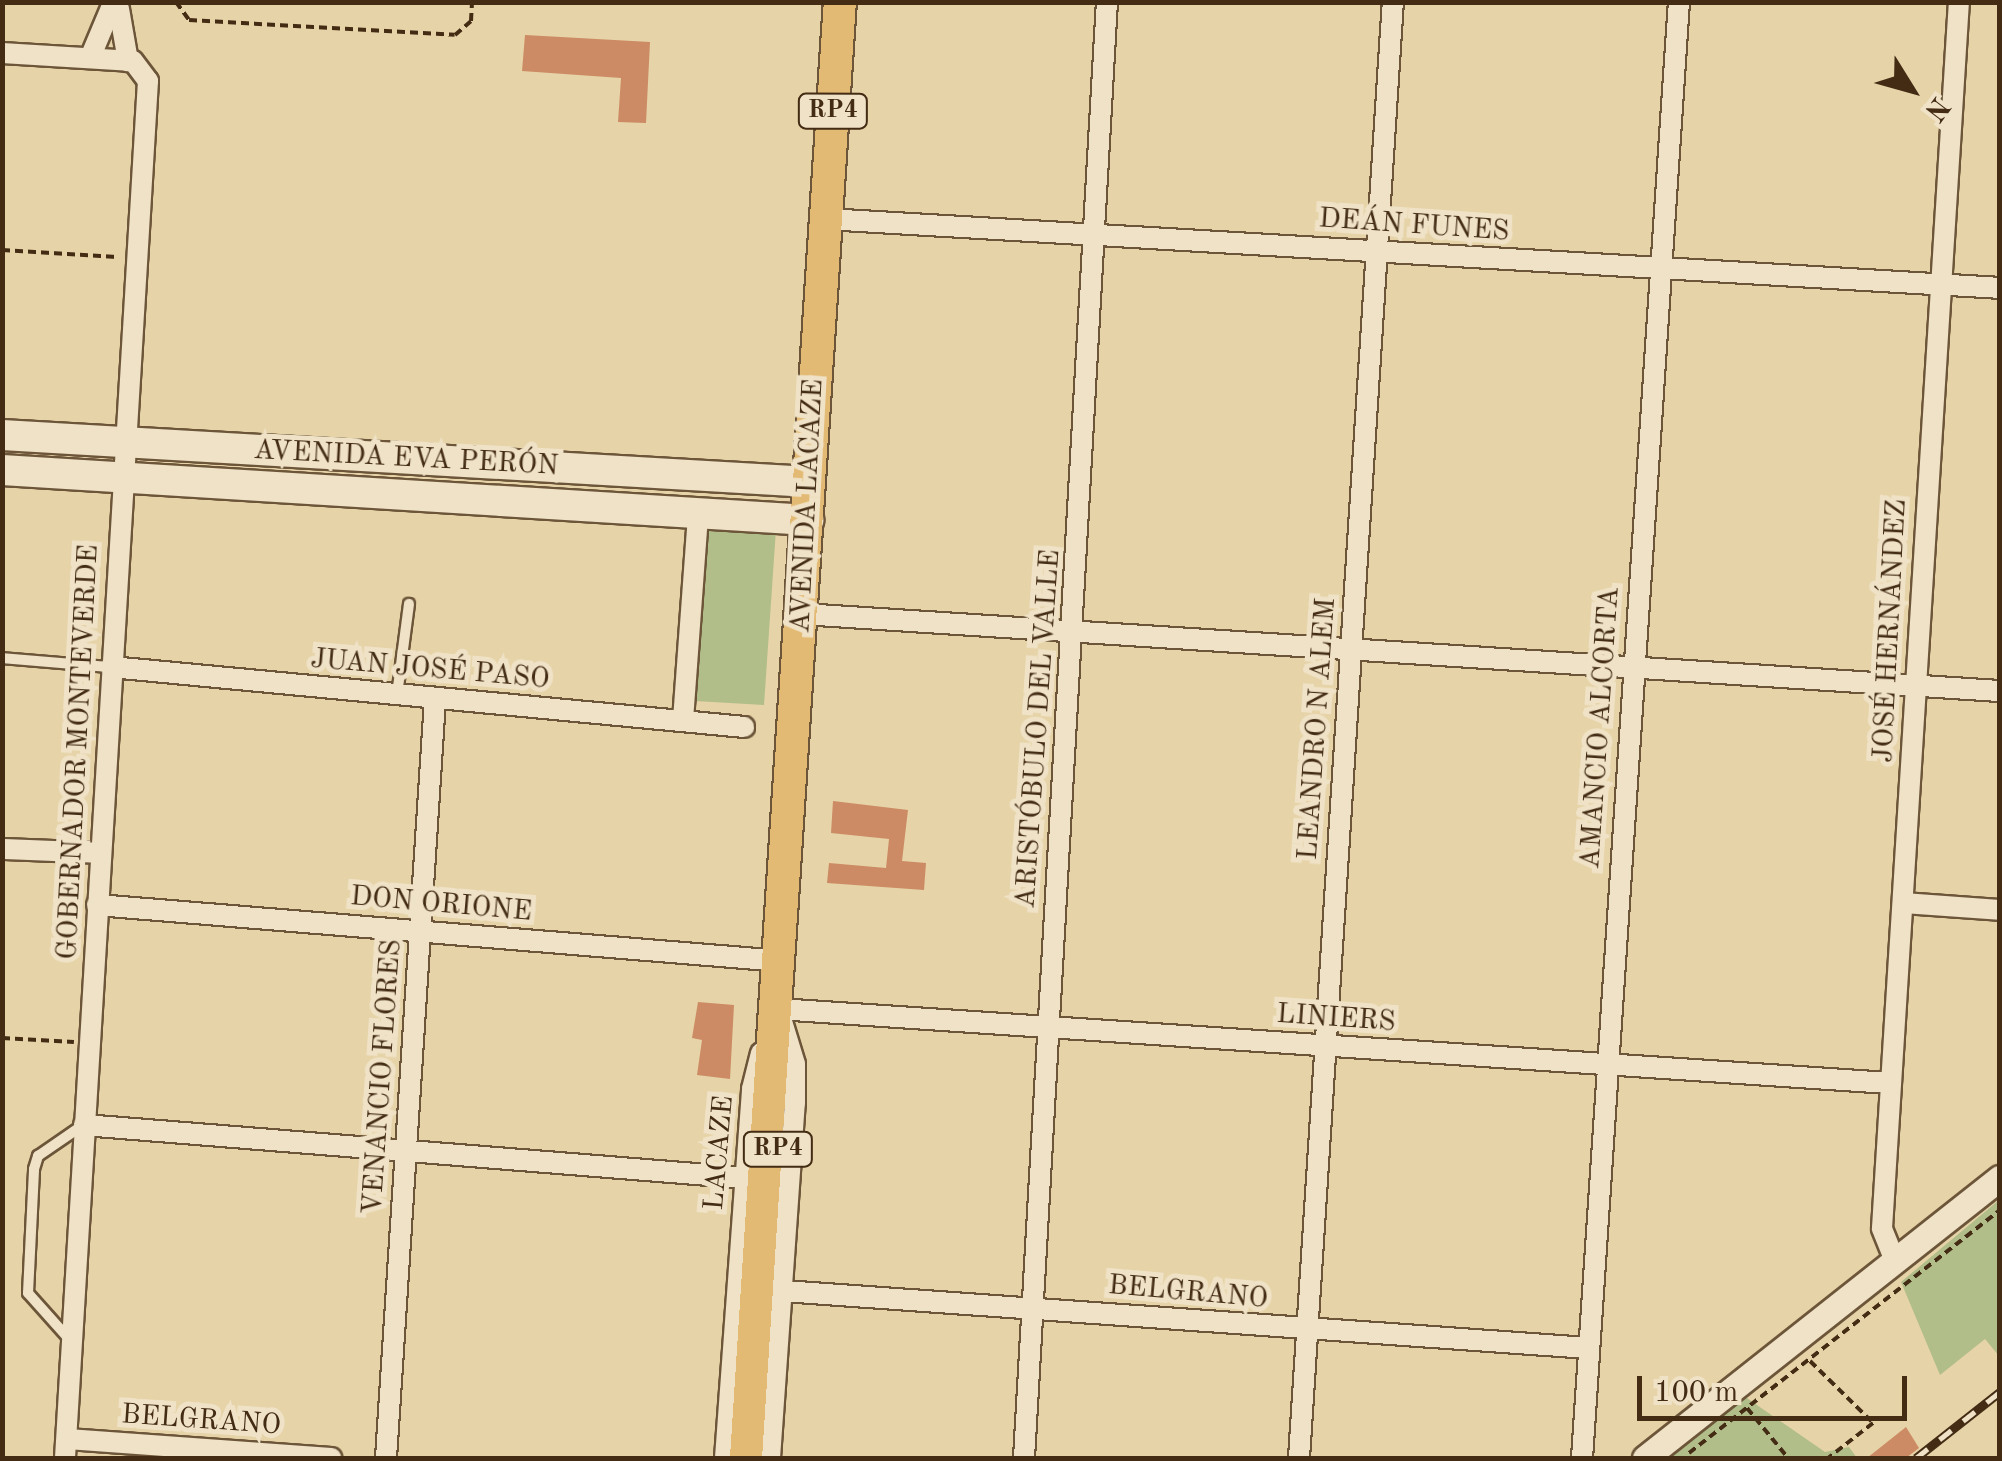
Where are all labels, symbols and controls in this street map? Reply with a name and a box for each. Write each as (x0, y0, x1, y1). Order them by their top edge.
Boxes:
north arrow (1862, 40, 1962, 140)
road number: RP4 (796, 91, 870, 131)
text: N (1918, 91, 1954, 125)
street label: DEÁN FUNES (1318, 203, 1510, 249)
street label: AVENIDA LACAZE (785, 378, 831, 634)
street label: AVENIDA EVA PERÓN (253, 434, 559, 484)
street label: JOSÉ HERNÁNDEZ (1867, 498, 1915, 764)
street label: GOBERNADOR MONTEVERDE (51, 543, 107, 961)
street label: ARISTÓBULO DEL VALLE (1010, 548, 1068, 910)
street label: AMANCIO ALCORTA (1574, 586, 1628, 870)
street label: LEANDRO N ALEM (1292, 597, 1344, 861)
street label: JUAN JOSÉ PASO (309, 643, 551, 697)
street label: DON ORIONE (349, 880, 533, 930)
street label: VENANCIO FLORES (357, 938, 409, 1216)
street label: LINIERS (1275, 998, 1397, 1040)
street label: LACAZE (698, 1094, 742, 1212)
road number: RP4 (740, 1129, 816, 1169)
street label: BELGRANO (1107, 1269, 1269, 1317)
scale bar (1642, 1356, 1912, 1418)
text: 100 m (1654, 1378, 1738, 1408)
street label: BELGRANO (120, 1399, 282, 1443)

